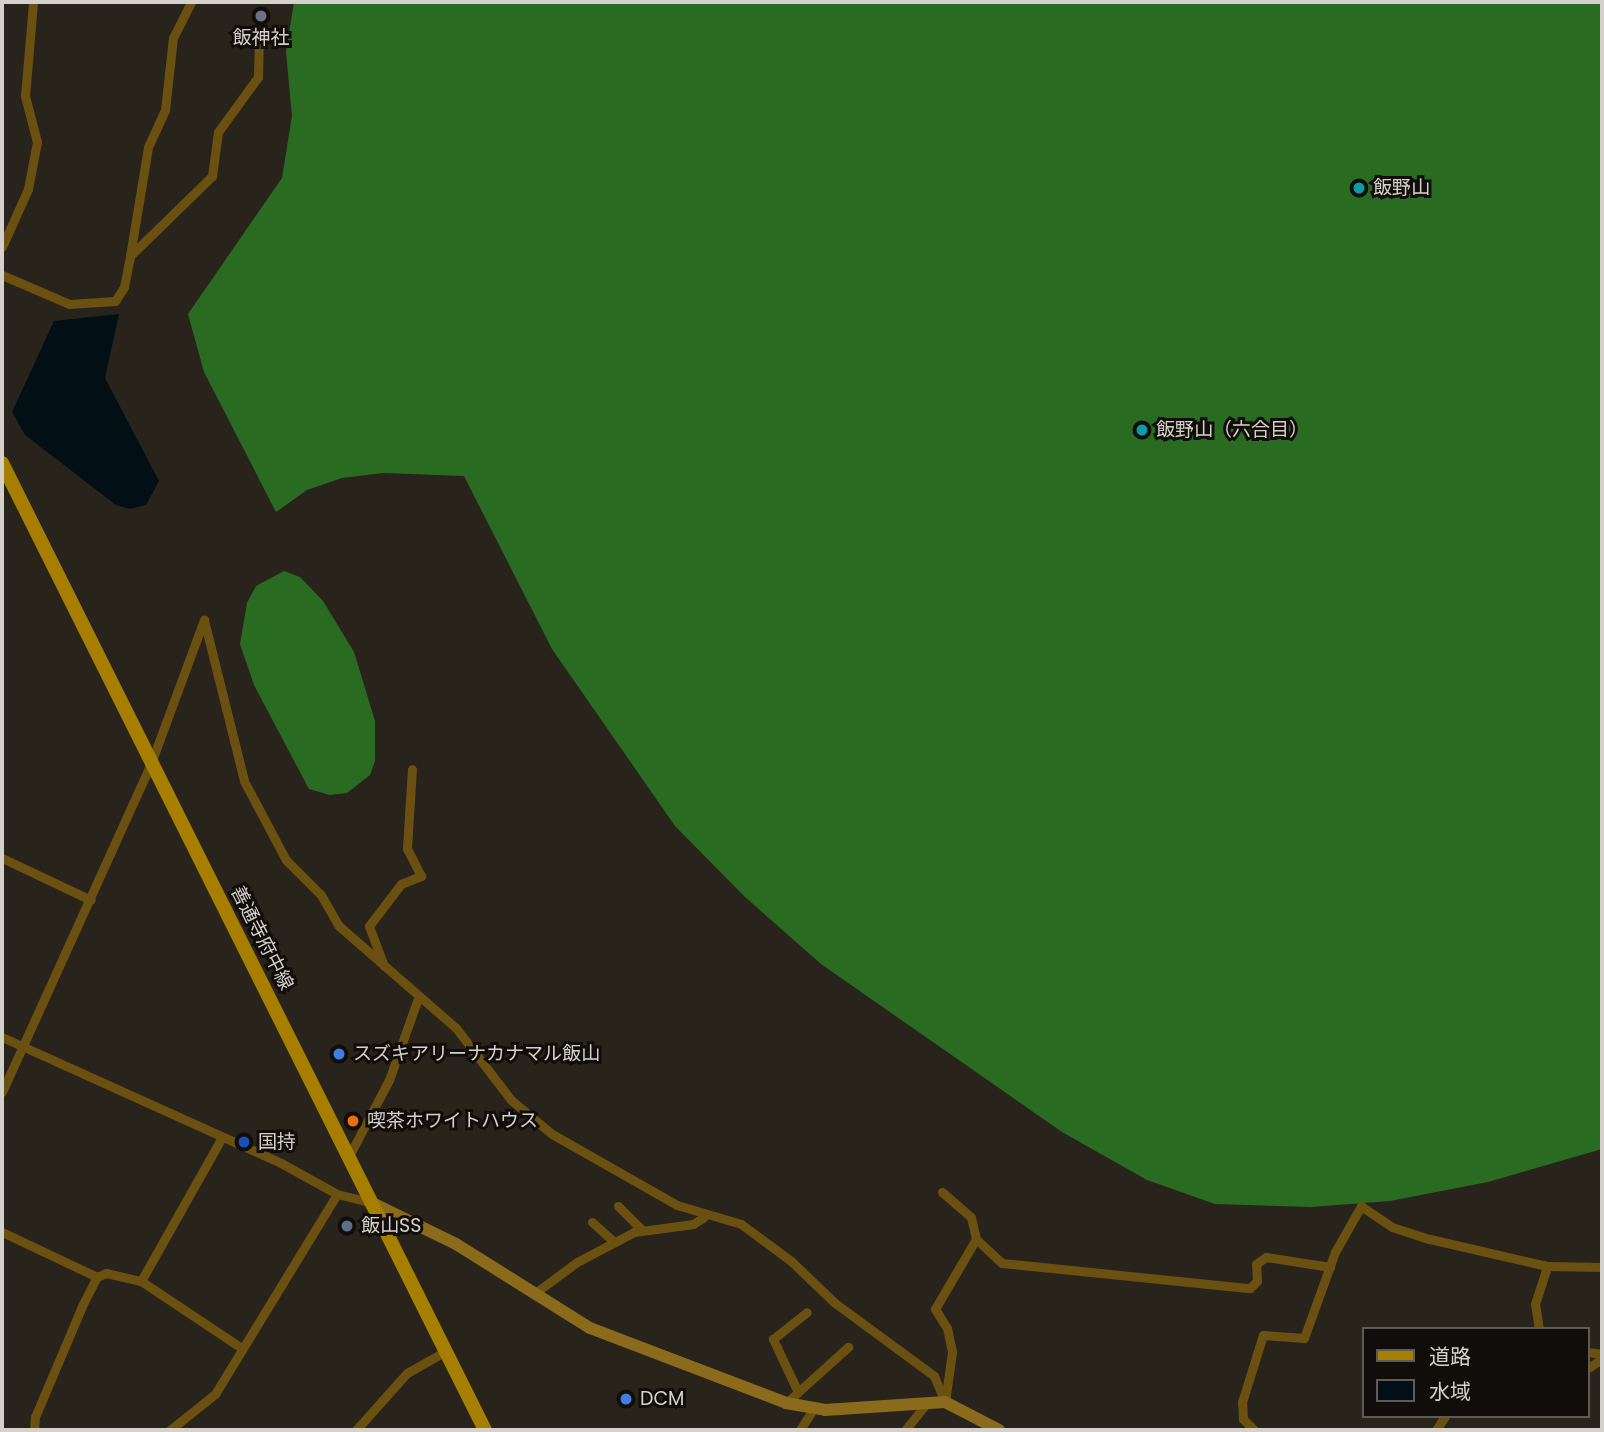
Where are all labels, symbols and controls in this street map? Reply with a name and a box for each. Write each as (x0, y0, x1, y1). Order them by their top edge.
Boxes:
marker: 飯神社 (253, 8, 269, 24)
place label: 飯神社 (233, 27, 289, 49)
place label: 飯野山 (1373, 177, 1430, 199)
marker: 飯野山 (1351, 180, 1367, 196)
place label: 飯野山（六合目） (1156, 419, 1308, 441)
marker: 飯野山（六合目） (1134, 422, 1150, 438)
street label: 善通寺府中線 (226, 882, 298, 994)
place label: スズキアリーナカナマル飯山 (353, 1043, 600, 1065)
marker: スズキアリーナカナマル飯山 (331, 1046, 347, 1062)
place label: 喫茶ホワイトハウス (367, 1110, 538, 1132)
marker: 喫茶ホワイトハウス (345, 1113, 361, 1129)
place label: 国持 (258, 1131, 296, 1153)
marker: 国持 (236, 1134, 252, 1150)
place label: 飯山SS (361, 1215, 421, 1237)
marker: 飯山SS (339, 1218, 355, 1234)
legend (1362, 1327, 1590, 1418)
text: 道路 (1429, 1342, 1471, 1371)
text: 水域 (1429, 1377, 1471, 1406)
place label: DCM (640, 1388, 684, 1410)
marker: DCM (618, 1391, 634, 1407)

